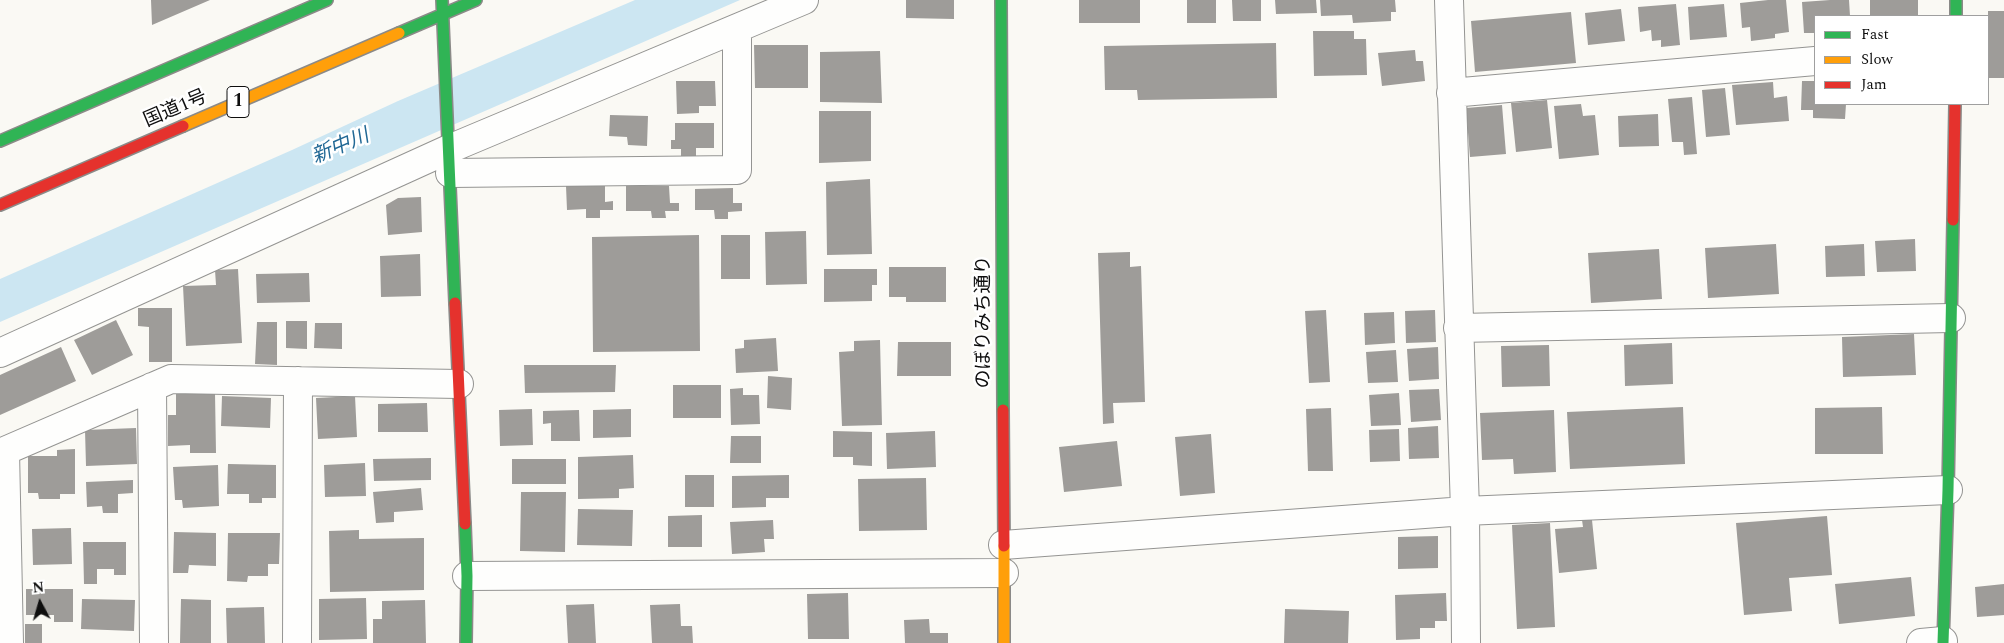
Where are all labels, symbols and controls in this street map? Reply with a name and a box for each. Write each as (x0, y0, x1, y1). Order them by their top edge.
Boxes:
legend (1814, 15, 1989, 105)
text: Fast (1861, 23, 1889, 46)
text: Slow (1861, 48, 1893, 71)
text: Jam (1861, 73, 1887, 96)
road number: 1 (227, 86, 249, 118)
street label: 国道1号 (141, 87, 211, 133)
water label: 新中川 (309, 125, 373, 171)
street label: のぼりみち通り (974, 256, 996, 388)
text: N (32, 577, 45, 599)
north arrow (15, 578, 65, 628)

